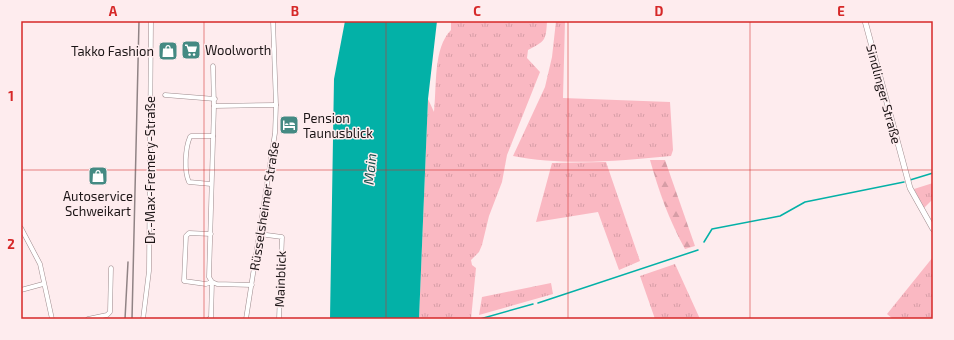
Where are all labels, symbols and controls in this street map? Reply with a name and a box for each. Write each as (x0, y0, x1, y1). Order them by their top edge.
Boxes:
text: A (109, 3, 118, 19)
text: B (291, 3, 299, 19)
text: C (473, 3, 481, 19)
text: D (655, 3, 664, 19)
text: E (837, 3, 845, 19)
supermarket icon: Woolworth (180, 39, 202, 61)
shop icon: Takko Fashion (157, 40, 179, 62)
place label: Woolworth (205, 42, 271, 58)
street label: Sindlinger Straße (863, 42, 905, 146)
place label: Takko Fashion (71, 43, 154, 59)
text: 1 (8, 88, 14, 104)
street label: Dr.-Max-Fremery-Straße (142, 96, 158, 244)
place label: Pension Taunusblick (303, 110, 373, 141)
hotel icon: Pension Taunusblick (278, 114, 300, 136)
street label: Rüsselsheimer Straße (246, 140, 282, 272)
water label: Main (360, 152, 379, 186)
shop icon: Autoservice Schweikart (87, 165, 109, 187)
place label: Autoservice Schweikart (63, 188, 133, 219)
text: 2 (7, 236, 15, 252)
street label: Mainblick (271, 250, 289, 308)

